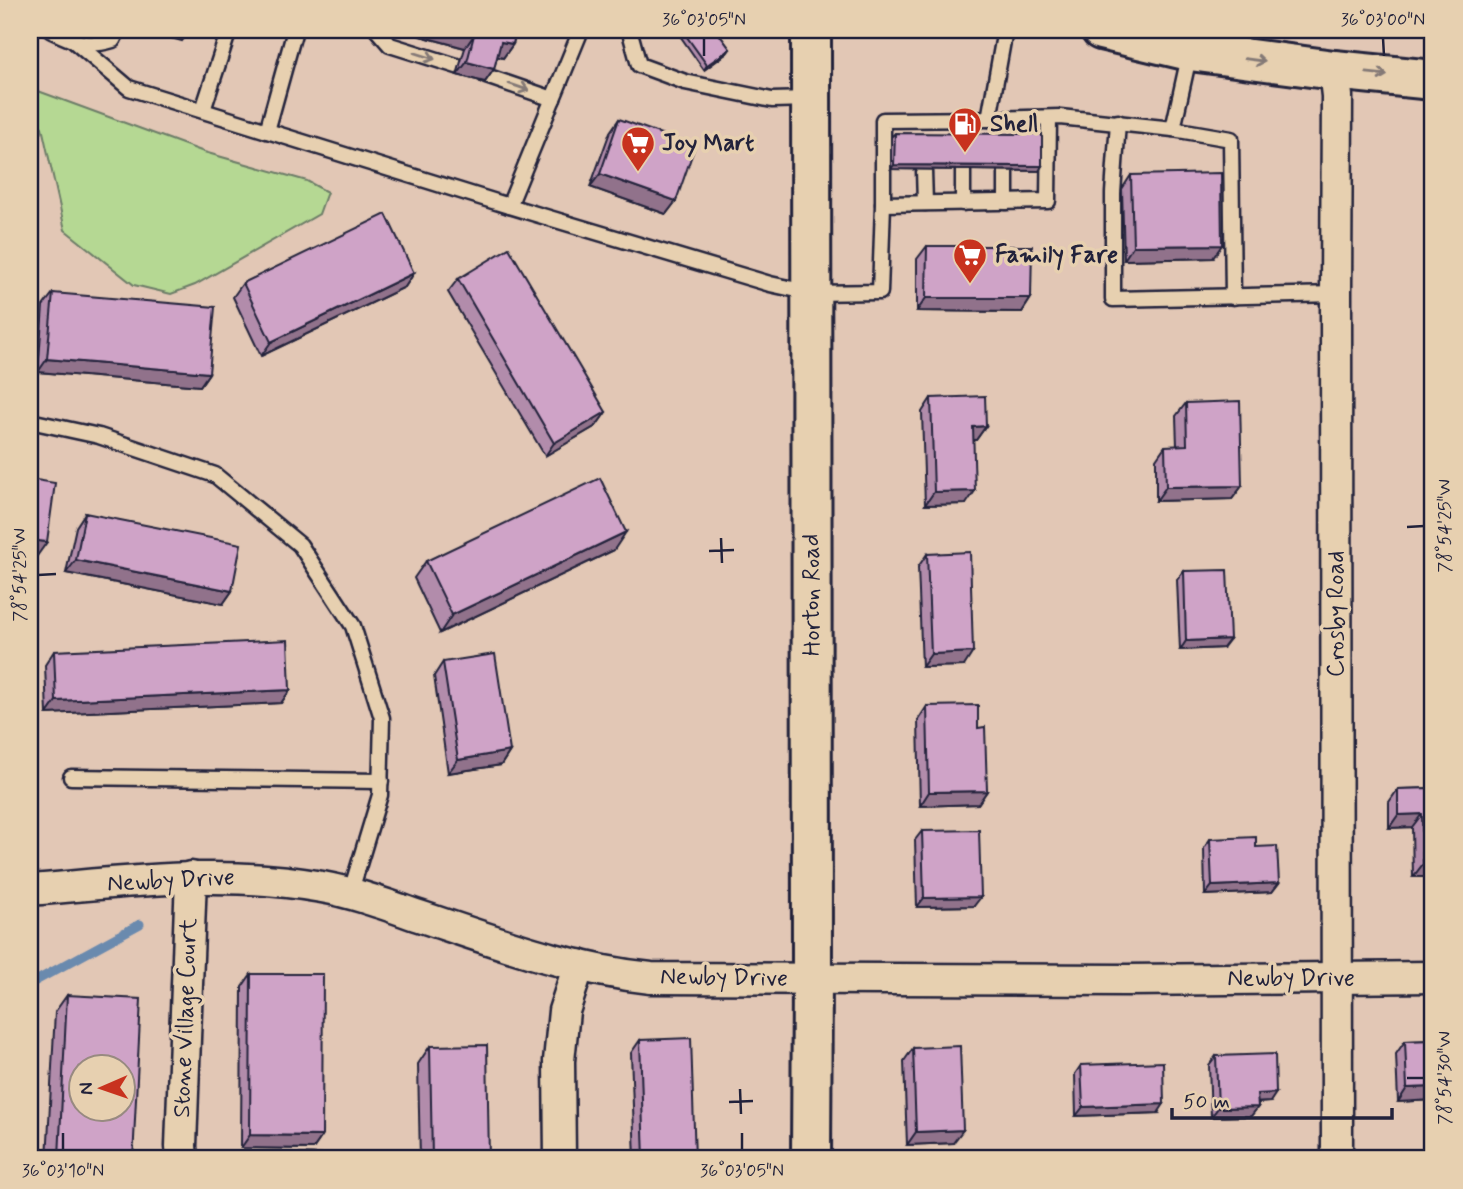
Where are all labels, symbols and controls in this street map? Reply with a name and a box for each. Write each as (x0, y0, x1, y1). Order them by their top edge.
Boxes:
text: 36°03'05"N (662, 8, 746, 32)
text: 36°03'00"N (1341, 8, 1425, 32)
one-way arrow (413, 51, 435, 63)
one-way arrow (1244, 53, 1266, 66)
one-way arrow (1365, 68, 1388, 81)
one-way arrow (508, 82, 530, 94)
fuel station icon: Shell (946, 105, 984, 154)
place label: Shell (990, 109, 1038, 140)
supermarket icon: Joy Mart (619, 124, 657, 173)
place label: Joy Mart (662, 128, 754, 159)
supermarket icon: Family Fare (951, 236, 989, 285)
place label: Family Fare (995, 240, 1118, 271)
text: 78°54'25"W (1433, 479, 1457, 573)
text: 78°54'25"W (8, 528, 32, 622)
street label: Horton Road (797, 534, 828, 656)
street label: Crosby Road (1321, 551, 1352, 677)
street label: Newby Drive (106, 862, 236, 900)
street label: Stone Village Court (167, 918, 205, 1118)
street label: Newby Drive (660, 961, 788, 995)
street label: Newby Drive (1227, 963, 1355, 994)
text: 78°54'30"W (1433, 1031, 1457, 1125)
north arrow (66, 1052, 136, 1122)
scale bar (1172, 1077, 1393, 1121)
text: N (74, 1082, 99, 1095)
text: 50 m (1183, 1088, 1230, 1116)
text: 36°03'10"N (22, 1159, 104, 1183)
text: 36°03'05"N (700, 1159, 784, 1183)

